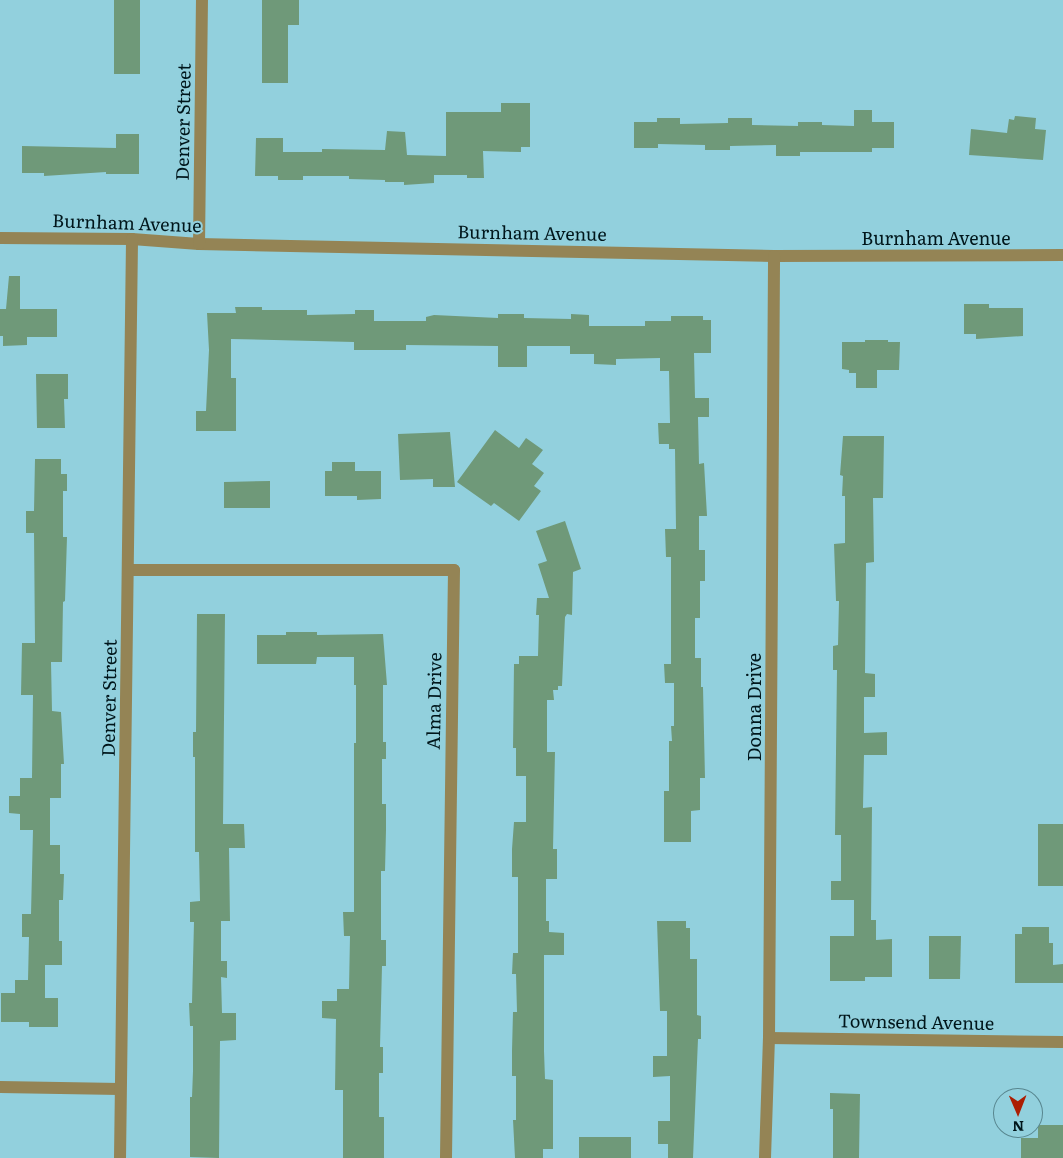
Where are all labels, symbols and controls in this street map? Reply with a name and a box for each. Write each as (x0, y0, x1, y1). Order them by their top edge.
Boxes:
street label: Denver Street (171, 63, 195, 181)
street label: Burnham Avenue (52, 210, 202, 236)
street label: Burnham Avenue (457, 221, 607, 245)
street label: Burnham Avenue (861, 227, 1011, 249)
street label: Denver Street (97, 639, 121, 757)
street label: Alma Drive (422, 652, 446, 750)
street label: Donna Drive (743, 653, 765, 761)
street label: Townsend Avenue (838, 1010, 994, 1034)
north arrow (993, 1088, 1043, 1138)
text: N (1012, 1117, 1024, 1137)

